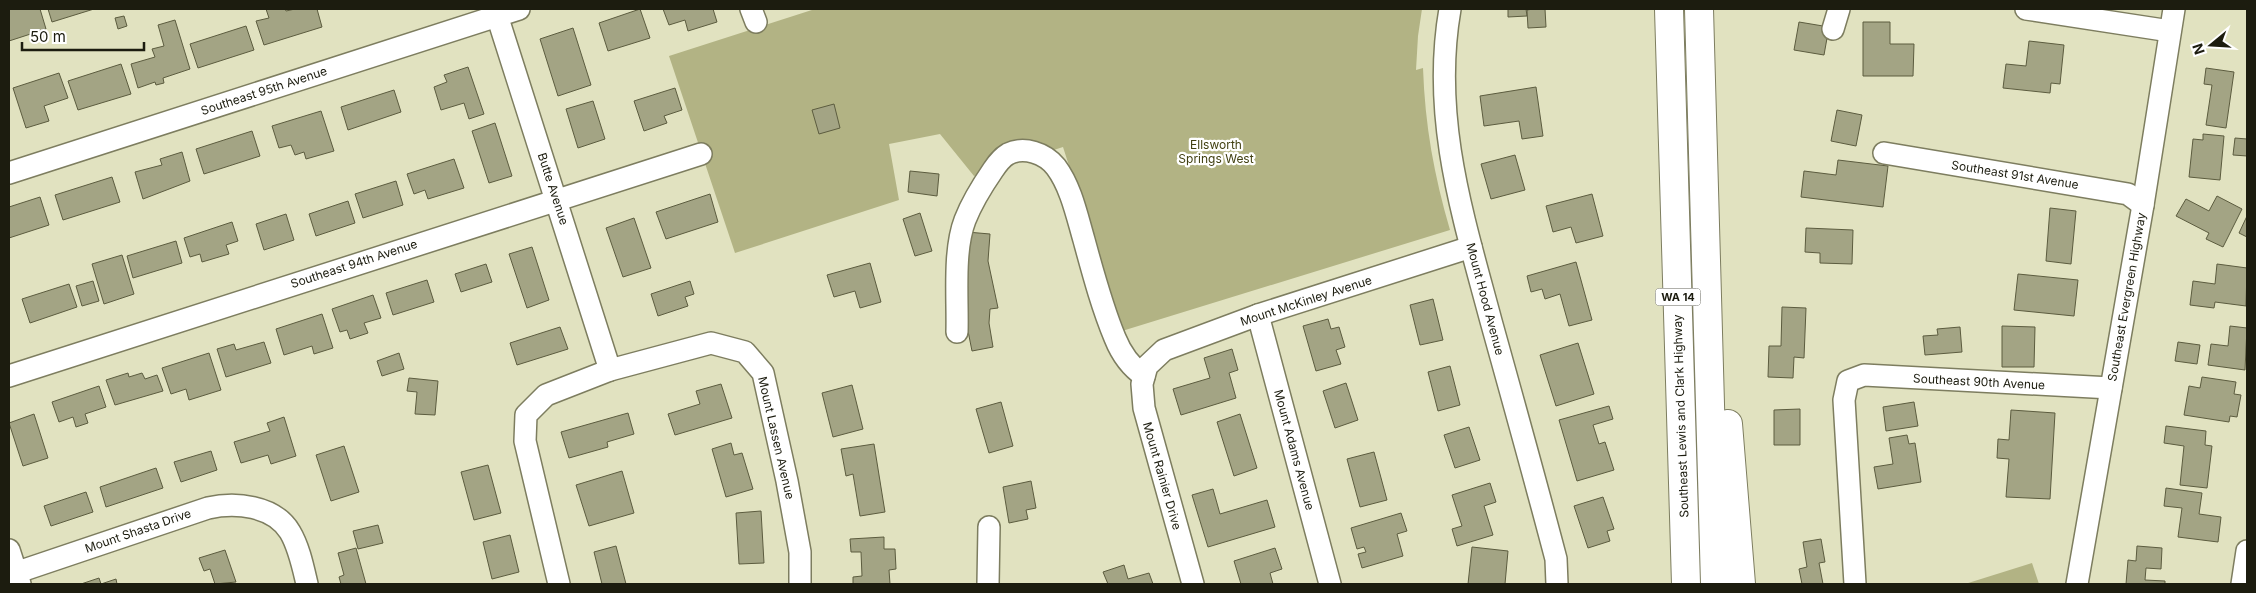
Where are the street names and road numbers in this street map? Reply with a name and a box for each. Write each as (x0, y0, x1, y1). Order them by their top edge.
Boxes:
street label: Southeast 95th Avenue (199, 63, 329, 118)
street label: Butte Avenue (535, 151, 572, 227)
street label: Southeast 91st Avenue (1950, 157, 2080, 192)
street label: Southeast Evergreen Highway (2104, 211, 2149, 382)
street label: Southeast 94th Avenue (289, 236, 419, 291)
street label: Mount Hood Avenue (1463, 241, 1508, 357)
street label: Mount McKinley Avenue (1238, 272, 1374, 329)
road number: WA 14 (1656, 288, 1700, 306)
street label: Southeast Lewis and Clark Highway (1669, 314, 1692, 518)
street label: Southeast 90th Avenue (1913, 371, 2045, 392)
street label: Mount Lassen Avenue (755, 375, 798, 501)
street label: Mount Adams Avenue (1271, 388, 1318, 512)
street label: Mount Rainier Drive (1140, 420, 1185, 532)
street label: Mount Shasta Drive (83, 505, 193, 556)

